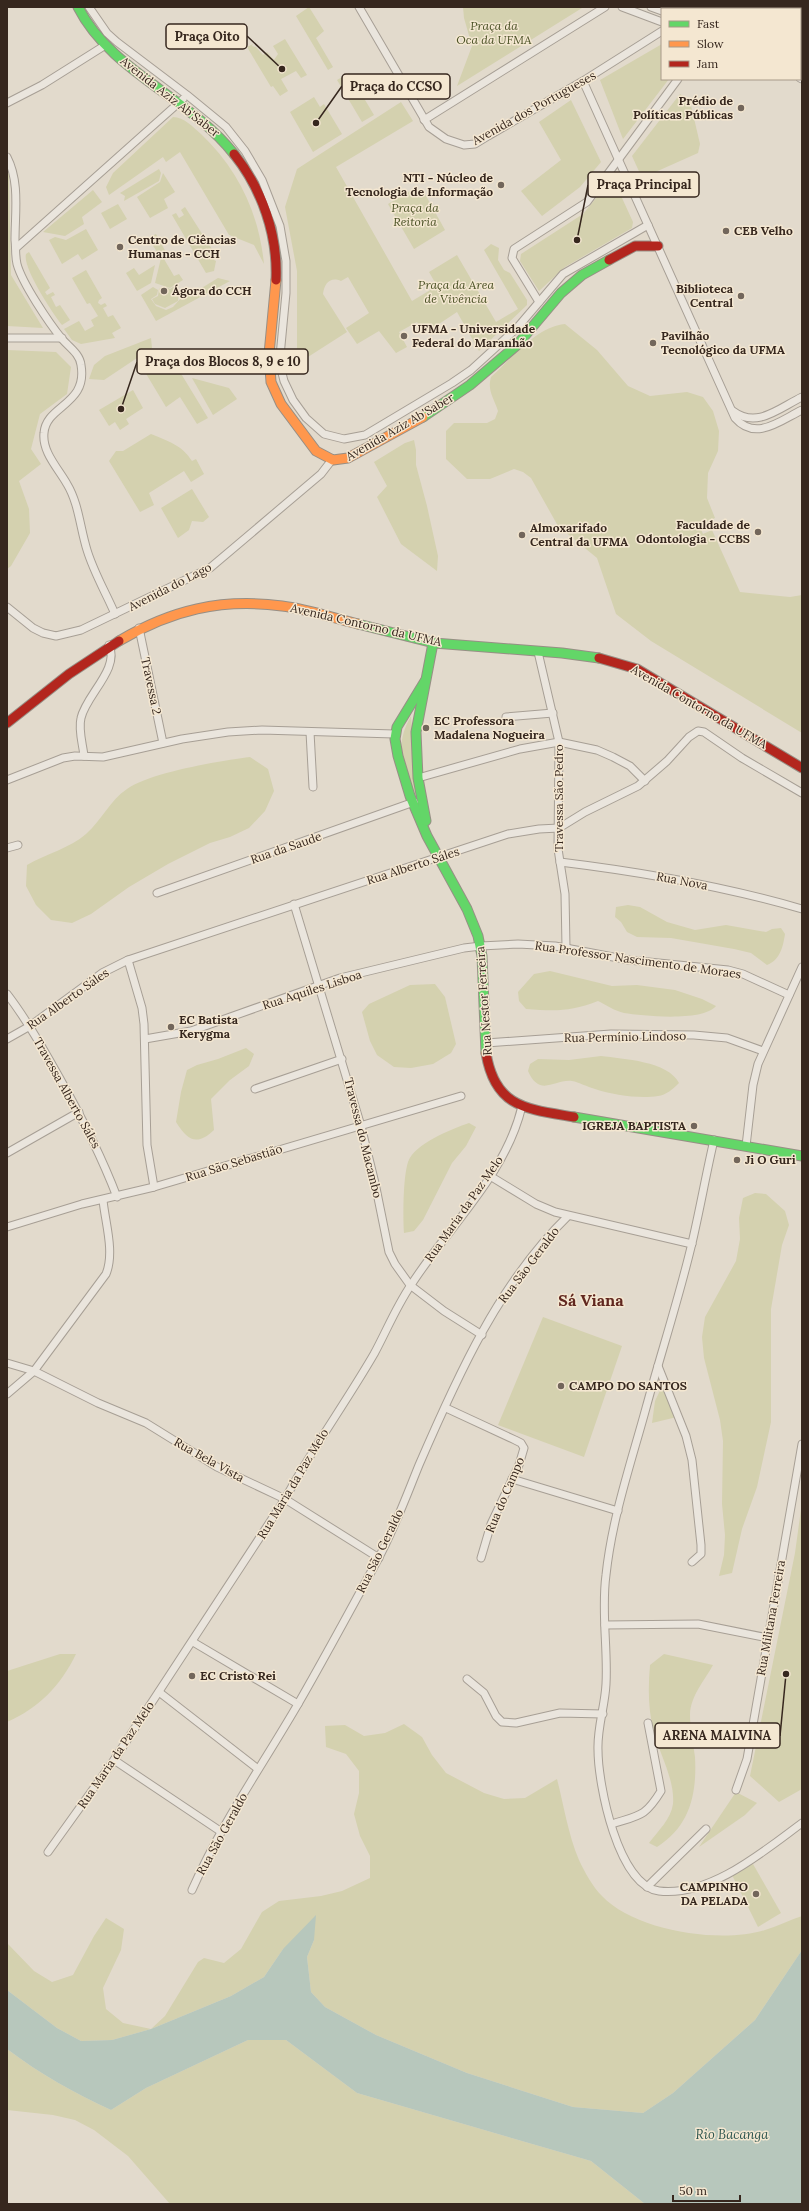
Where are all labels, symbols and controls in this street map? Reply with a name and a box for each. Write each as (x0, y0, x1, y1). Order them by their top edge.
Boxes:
legend (661, 8, 801, 80)
text: Fast (697, 16, 720, 31)
park label: Praça da Oca da UFMA (456, 18, 532, 47)
callout: Praça Oito (166, 24, 247, 49)
text: Praça Oito (174, 28, 240, 45)
text: Slow (697, 36, 724, 51)
street label: Avenida Aziz Ab'Saber (117, 52, 224, 141)
text: Jam (696, 56, 718, 71)
street label: Avenida dos Portugueses (468, 67, 599, 148)
callout: Praça do CCSO (342, 74, 450, 99)
text: Praça do CCSO (350, 78, 442, 95)
place label: Prédio de Políticas Públicas (633, 93, 734, 122)
marker: Prédio de Políticas Públicas (736, 103, 746, 113)
place label: NTI - Núcleo de Tecnologia de Informação (345, 170, 494, 199)
callout: Praça Principal (588, 172, 699, 197)
text: Praça Principal (596, 176, 692, 193)
marker: NTI - Núcleo de Tecnologia de Informação (496, 180, 506, 190)
park label: Praça da Reitoria (391, 200, 439, 229)
place label: CEB Velho (734, 223, 793, 238)
marker: CEB Velho (721, 226, 731, 236)
place label: Centro de Ciências Humanas - CCH (128, 232, 236, 261)
marker: Centro de Ciências Humanas - CCH (115, 242, 125, 252)
park label: Praça da Area de Vivência (418, 277, 494, 306)
place label: Biblioteca Central (676, 281, 734, 310)
place label: Ágora do CCH (172, 283, 252, 298)
marker: Ágora do CCH (159, 286, 169, 296)
marker: Biblioteca Central (736, 291, 746, 301)
place label: UFMA - Universidade Federal do Maranhão (412, 321, 536, 350)
place label: Pavilhão Tecnológico da UFMA (661, 328, 785, 357)
marker: UFMA - Universidade Federal do Maranhão (399, 331, 409, 341)
marker: Pavilhão Tecnológico da UFMA (648, 338, 658, 348)
callout: Praça dos Blocos 8, 9 e 10 (137, 349, 308, 374)
text: Praça dos Blocos 8, 9 e 10 (145, 353, 301, 370)
street label: Avenida Aziz Ab'Saber (342, 389, 457, 464)
place label: Faculdade de Odontologia - CCBS (636, 517, 751, 546)
place label: Almoxarifado Central da UFMA (530, 520, 628, 549)
marker: Faculdade de Odontologia - CCBS (753, 527, 763, 537)
marker: Almoxarifado Central da UFMA (517, 530, 527, 540)
street label: Avenida do Lago (125, 559, 214, 614)
street label: Avenida Contorno da UFMA (288, 600, 444, 649)
street label: Travessa 2 (138, 656, 165, 716)
street label: Avenida Contorno da UFMA (628, 661, 770, 752)
place label: EC Professora Madalena Nogueira (434, 713, 546, 742)
marker: EC Professora Madalena Nogueira (421, 723, 431, 733)
street label: Travessa São Pedro (551, 744, 566, 852)
street label: Rua da Saude (248, 828, 324, 867)
street label: Rua Alberto Sáles (365, 843, 462, 888)
street label: Rua Nova (655, 868, 709, 893)
street label: Rua Professor Nascimento de Moraes (534, 938, 743, 981)
street label: Rua Nestor Ferreira (472, 946, 495, 1056)
street label: Rua Alberto Sáles (24, 964, 112, 1032)
street label: Rua Aquiles Lisboa (260, 966, 363, 1013)
place label: EC Batista Kerygma (179, 1012, 239, 1041)
marker: EC Batista Kerygma (166, 1022, 176, 1032)
street label: Rua Permínio Lindoso (564, 1028, 686, 1045)
street label: Travessa Alberto Sáles (31, 1035, 104, 1151)
street label: Travessa do Macambo (341, 1076, 386, 1200)
place label: IGREJA BAPTISTA (582, 1118, 686, 1133)
marker: IGREJA BAPTISTA (689, 1121, 699, 1131)
street label: Rua São Sebastião (184, 1141, 284, 1184)
place label: Ji O Guri (745, 1152, 796, 1167)
street label: Rua Maria da Paz Melo (421, 1153, 506, 1265)
marker: Ji O Guri (732, 1155, 742, 1165)
street label: Rua São Geraldo (495, 1224, 562, 1306)
district label: Sá Viana (558, 1290, 624, 1310)
place label: CAMPO DO SANTOS (569, 1378, 687, 1393)
marker: CAMPO DO SANTOS (556, 1381, 566, 1391)
street label: Rua Maria da Paz Melo (254, 1426, 331, 1542)
street label: Rua Bela Vista (171, 1434, 247, 1485)
street label: Rua do Campo (482, 1455, 527, 1535)
street label: Rua São Geraldo (353, 1506, 406, 1595)
street label: Rua Militana Ferreira (753, 1559, 788, 1677)
place label: EC Cristo Rei (200, 1668, 276, 1683)
marker: EC Cristo Rei (187, 1671, 197, 1681)
street label: Rua Maria da Paz Melo (74, 1698, 157, 1811)
callout: ARENA MALVINA (655, 1723, 780, 1748)
text: ARENA MALVINA (663, 1727, 772, 1744)
street label: Rua São Geraldo (193, 1790, 250, 1877)
place label: CAMPINHO DA PELADA (680, 1879, 748, 1908)
marker: CAMPINHO DA PELADA (751, 1889, 761, 1899)
water label: Rio Bacanga (696, 2126, 769, 2143)
scale bar (673, 2177, 740, 2203)
text: 50 m (679, 2183, 707, 2198)

